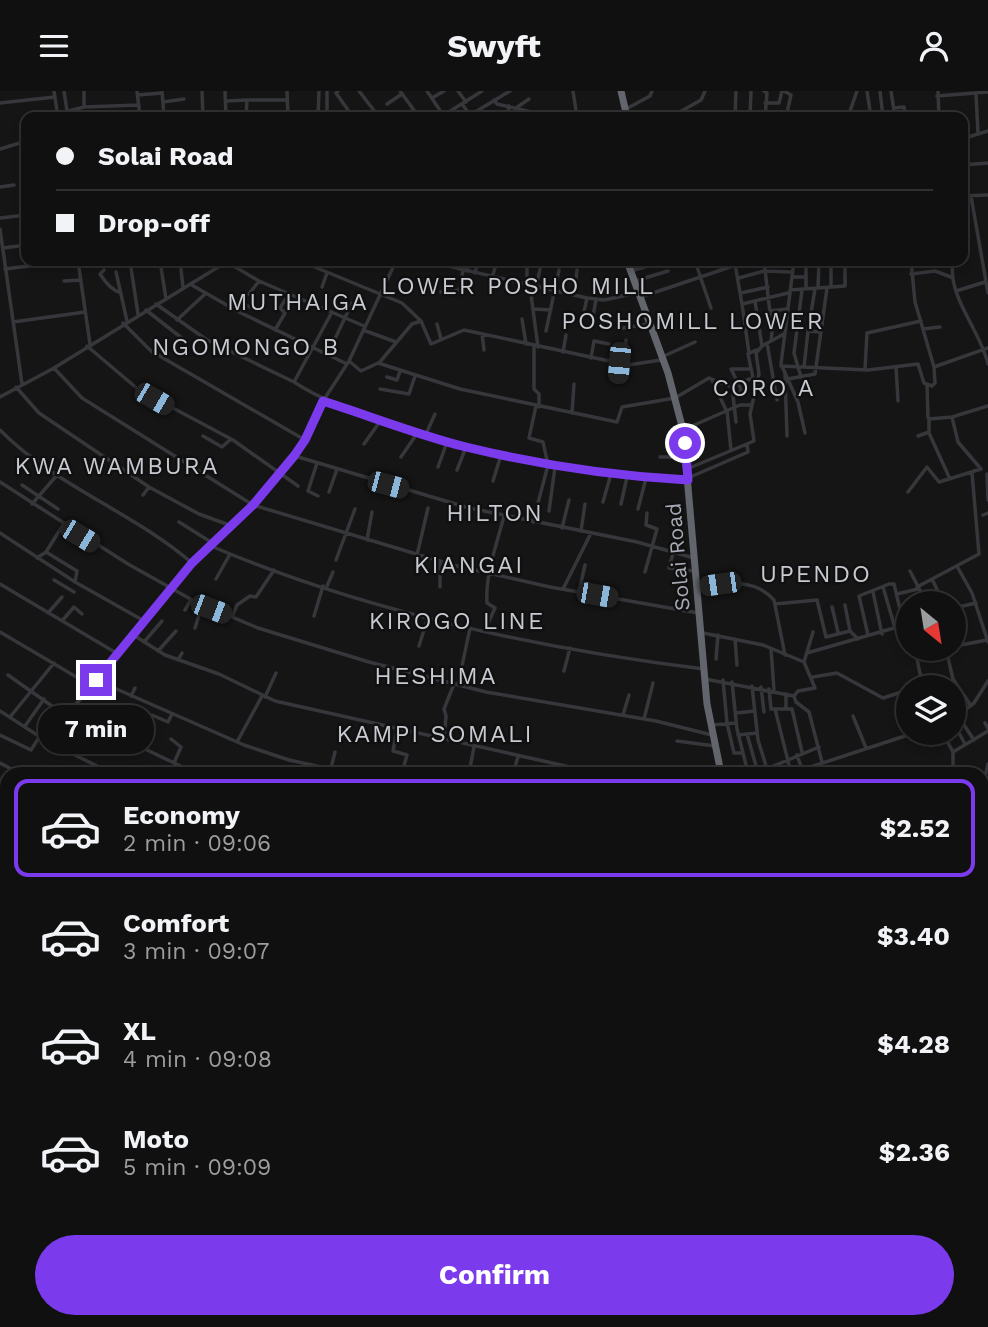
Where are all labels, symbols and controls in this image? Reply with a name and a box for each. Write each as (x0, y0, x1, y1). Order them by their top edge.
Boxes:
icon: menu (35, 27, 73, 65)
text: Swyft (447, 27, 541, 65)
icon: person (915, 27, 953, 65)
text: Solai Road (98, 141, 234, 171)
text: Drop-off (98, 208, 210, 238)
district label: LOWER POSHO MILL (381, 272, 655, 300)
district label: MUTHAIGA (227, 288, 369, 316)
district label: POSHOMILL LOWER (561, 307, 825, 335)
district label: NGOMONGO B (152, 333, 340, 361)
car (607, 341, 632, 385)
district label: CORO A (712, 374, 816, 402)
car (131, 379, 178, 419)
route start (669, 427, 701, 459)
district label: KWA WAMBURA (14, 452, 220, 480)
car (365, 469, 412, 501)
district label: HILTON (446, 499, 544, 527)
street label: Solai Road (660, 502, 695, 612)
car (57, 516, 104, 556)
district label: KIANGAI (414, 551, 524, 579)
district label: UPENDO (760, 560, 872, 588)
car (698, 571, 743, 597)
car (575, 581, 620, 609)
north arrow (896, 591, 966, 661)
map controls (896, 591, 966, 745)
car (188, 592, 235, 626)
district label: KIROGO LINE (369, 607, 545, 635)
district label: HESHIMA (374, 662, 498, 690)
route end (80, 664, 112, 696)
button: layers (896, 675, 966, 745)
callout: 7 min (38, 705, 154, 753)
text: 7 min (65, 716, 127, 743)
district label: KAMPI SOMALI (336, 720, 534, 748)
icon: car (39, 797, 102, 860)
text: Economy (123, 800, 240, 830)
text: $2.52 (880, 813, 950, 843)
text: 2 min · 09:06 (123, 830, 271, 857)
icon: car (39, 905, 102, 968)
text: Comfort (123, 908, 229, 938)
text: $3.40 (877, 921, 950, 951)
text: 3 min · 09:07 (123, 938, 269, 965)
icon: car (39, 1013, 102, 1076)
text: XL (123, 1016, 156, 1046)
text: $4.28 (877, 1029, 950, 1059)
text: 4 min · 09:08 (123, 1046, 272, 1073)
icon: car (39, 1121, 102, 1184)
text: Moto (123, 1124, 189, 1154)
text: $2.36 (879, 1137, 950, 1167)
text: 5 min · 09:09 (123, 1154, 271, 1181)
button: Confirm (35, 1235, 954, 1315)

